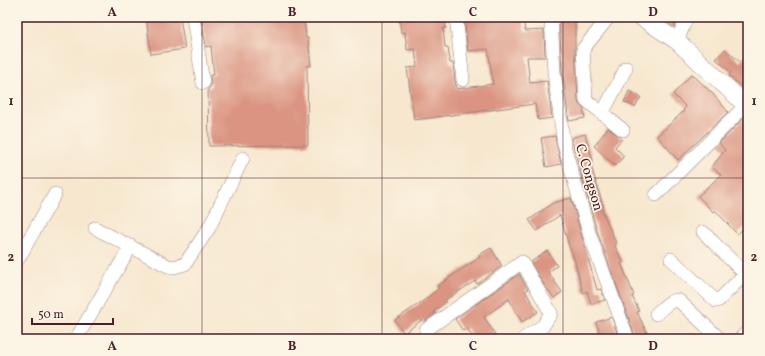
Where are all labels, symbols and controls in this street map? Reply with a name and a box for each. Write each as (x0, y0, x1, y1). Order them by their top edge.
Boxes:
text: A (107, 4, 117, 22)
text: B (288, 4, 297, 22)
text: C (469, 4, 477, 22)
text: D (648, 4, 658, 22)
text: 1 (8, 93, 14, 111)
text: 1 (751, 93, 757, 111)
street label: C. Congson (570, 142, 607, 213)
text: 2 (8, 249, 15, 267)
text: 2 (751, 249, 758, 267)
scale bar (32, 300, 113, 326)
text: 50 m (38, 307, 64, 323)
text: A (107, 338, 117, 356)
text: B (288, 338, 297, 356)
text: C (469, 338, 477, 356)
text: D (648, 338, 658, 356)

